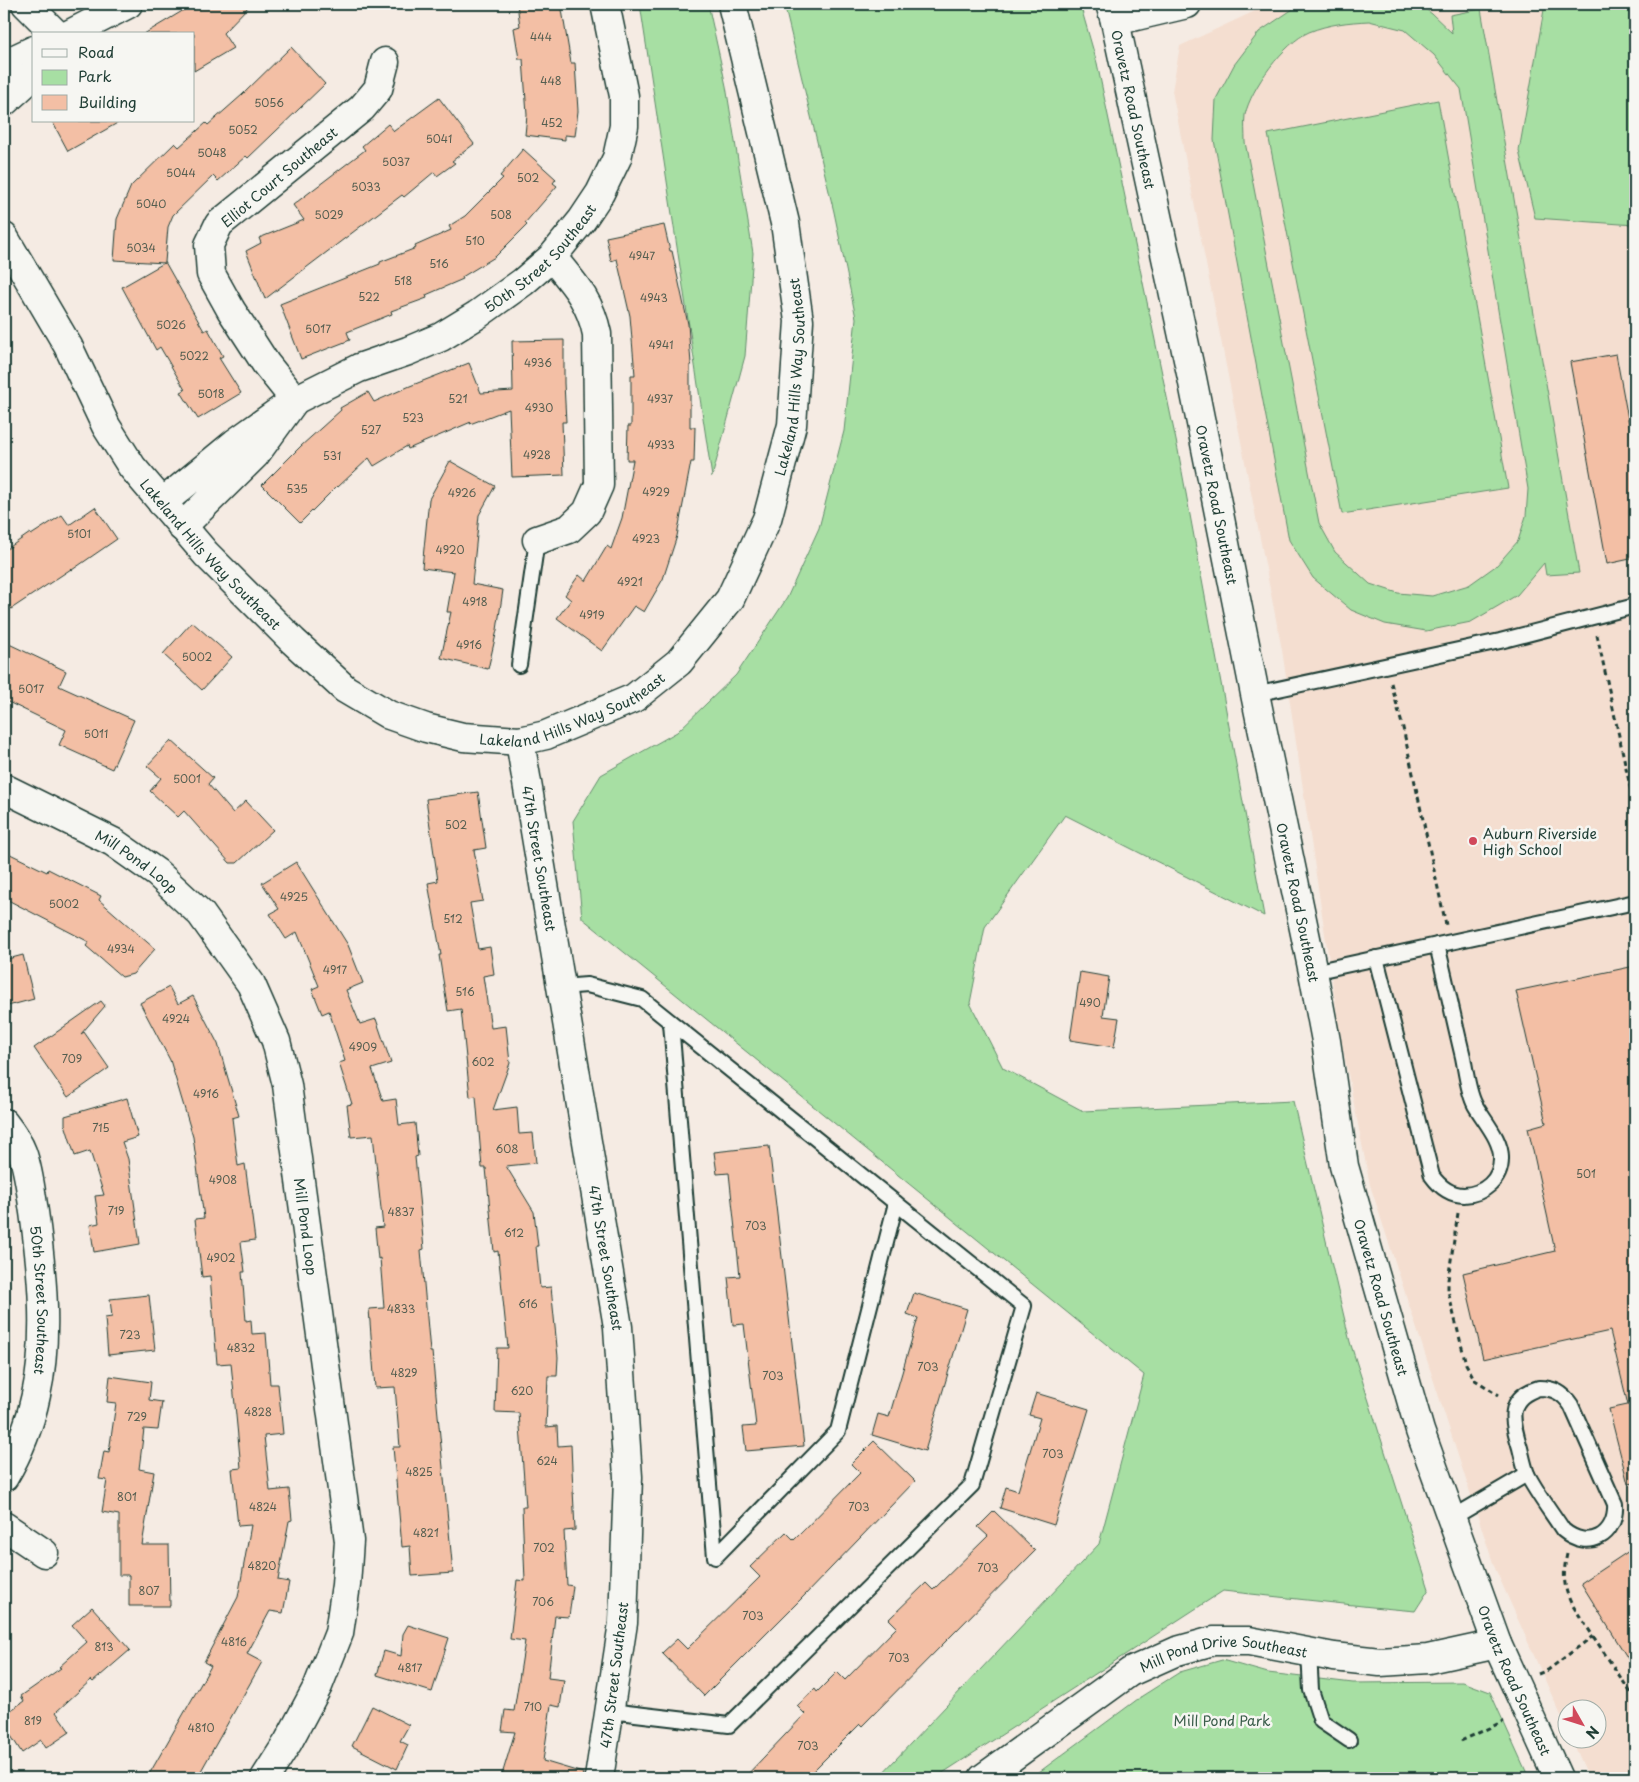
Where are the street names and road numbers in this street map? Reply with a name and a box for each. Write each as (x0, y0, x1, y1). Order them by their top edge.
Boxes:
street label: Oravetz Road Southeast (1107, 28, 1162, 191)
street label: Elliot Court Southeast (216, 122, 342, 232)
street label: 50th Street Southeast (480, 199, 601, 317)
street label: Lakeland Hills Way Southeast (769, 277, 810, 478)
street label: Oravetz Road Southeast (1191, 423, 1243, 587)
street label: Lakeland Hills Way Southeast (136, 474, 286, 634)
street label: Lakeland Hills Way Southeast (479, 667, 669, 752)
street label: 47th Street Southeast (517, 784, 562, 933)
street label: Oravetz Road Southeast (1272, 821, 1325, 984)
street label: Mill Pond Loop (92, 824, 183, 898)
street label: Mill Pond Loop (289, 1177, 323, 1276)
street label: 47th Street Southeast (584, 1183, 629, 1332)
street label: Oravetz Road Southeast (1349, 1216, 1414, 1378)
street label: 50th Street Southeast (25, 1224, 54, 1376)
street label: 47th Street Southeast (595, 1600, 633, 1749)
street label: Oravetz Road Southeast (1473, 1602, 1557, 1759)
street label: Mill Pond Drive Southeast (1136, 1631, 1310, 1677)

